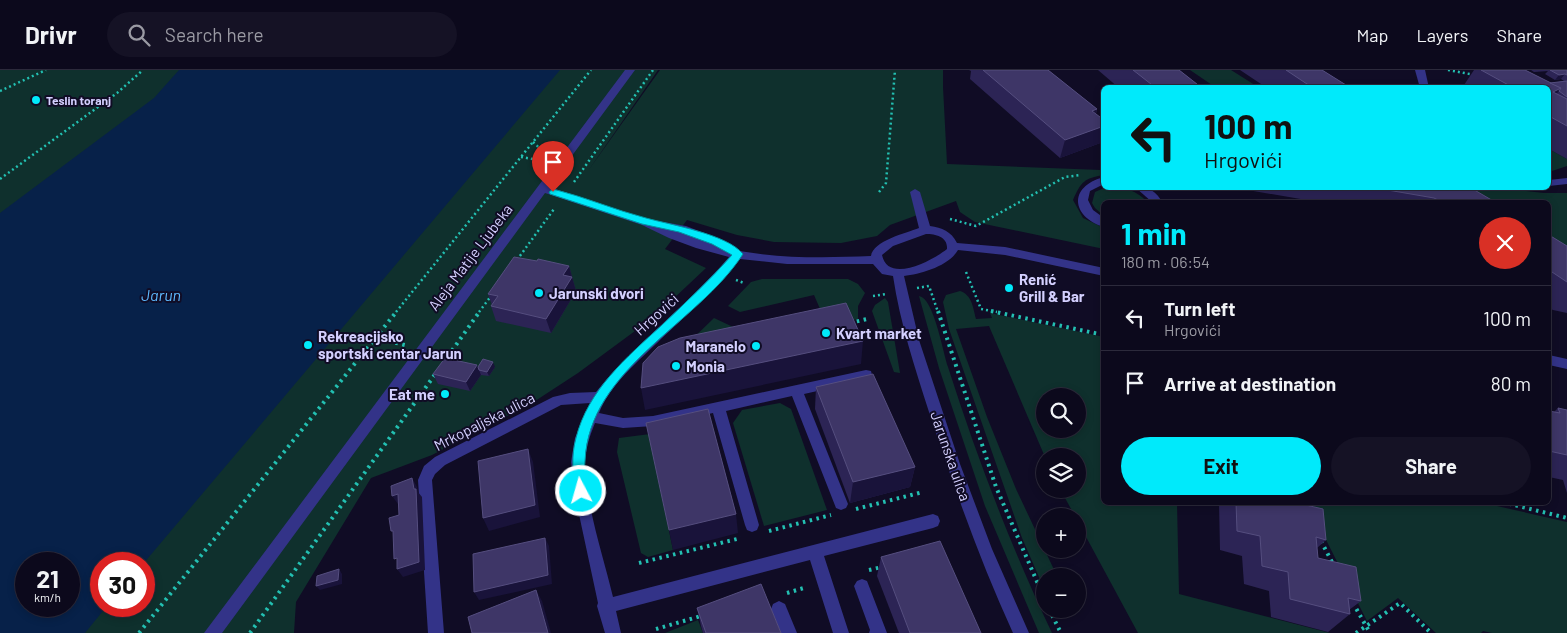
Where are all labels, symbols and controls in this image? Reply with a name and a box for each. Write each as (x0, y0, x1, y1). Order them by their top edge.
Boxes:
search box (107, 12, 457, 57)
text: Drivr (25, 20, 77, 49)
icon: search (125, 21, 153, 49)
text: Search here (165, 23, 264, 46)
text: Map (1356, 24, 1388, 46)
text: Layers (1416, 24, 1469, 46)
text: Share (1497, 24, 1542, 46)
place label: Teslin toranj (46, 93, 111, 107)
marker: Teslin toranj (30, 94, 42, 106)
text: 100 m (1204, 104, 1293, 146)
icon: left (1121, 105, 1186, 170)
pin (532, 141, 574, 192)
text: Hrgovići (1204, 146, 1283, 172)
icon: arrive (539, 148, 567, 176)
street label: Aleja Matije Ljubeka (424, 200, 516, 314)
text: 1 min (1121, 215, 1187, 251)
button: close (1479, 217, 1531, 269)
text: 180 m · 06:54 (1121, 252, 1210, 271)
place label: Renić Grill & Bar (1019, 270, 1085, 305)
marker: Renić Grill & Bar (1003, 282, 1015, 294)
place label: Jarunski dvori (549, 284, 644, 302)
water label: Jarun (141, 285, 181, 304)
marker: Jarunski dvori (533, 287, 545, 299)
street label: Hrgovići (630, 289, 682, 339)
text: Turn left (1164, 297, 1235, 320)
icon: left (1121, 304, 1149, 332)
text: 100 m (1483, 307, 1531, 330)
text: Hrgovići (1164, 320, 1221, 339)
place label: Kvart market (836, 324, 922, 342)
place label: Rekreacijsko sportski centar Jarun (318, 327, 462, 362)
marker: Kvart market (820, 327, 832, 339)
place label: Maranelo (685, 337, 746, 355)
marker: Rekreacijsko sportski centar Jarun (302, 339, 314, 351)
marker: Maranelo (750, 340, 762, 352)
place label: Monia (686, 357, 725, 375)
marker: Monia (670, 360, 682, 372)
icon: arrive (1121, 369, 1149, 397)
text: Arrive at destination (1164, 372, 1336, 395)
text: 80 m (1491, 372, 1531, 395)
place label: Eat me (389, 385, 435, 403)
street label: Mrkopaljska ulica (431, 388, 537, 454)
marker: Eat me (439, 388, 451, 400)
map controls (1036, 388, 1086, 618)
button: search (1036, 388, 1086, 438)
street label: Jarunska ulica (927, 409, 975, 503)
button: Exit (1121, 437, 1321, 495)
button: Share (1331, 437, 1531, 495)
button: layers (1036, 448, 1086, 498)
position arrow (554, 464, 606, 516)
button: + (1036, 508, 1086, 558)
speed limit sign: 30 (90, 552, 155, 617)
text: 21 (36, 563, 59, 593)
button: − (1036, 568, 1086, 618)
text: km/h (34, 590, 61, 604)

